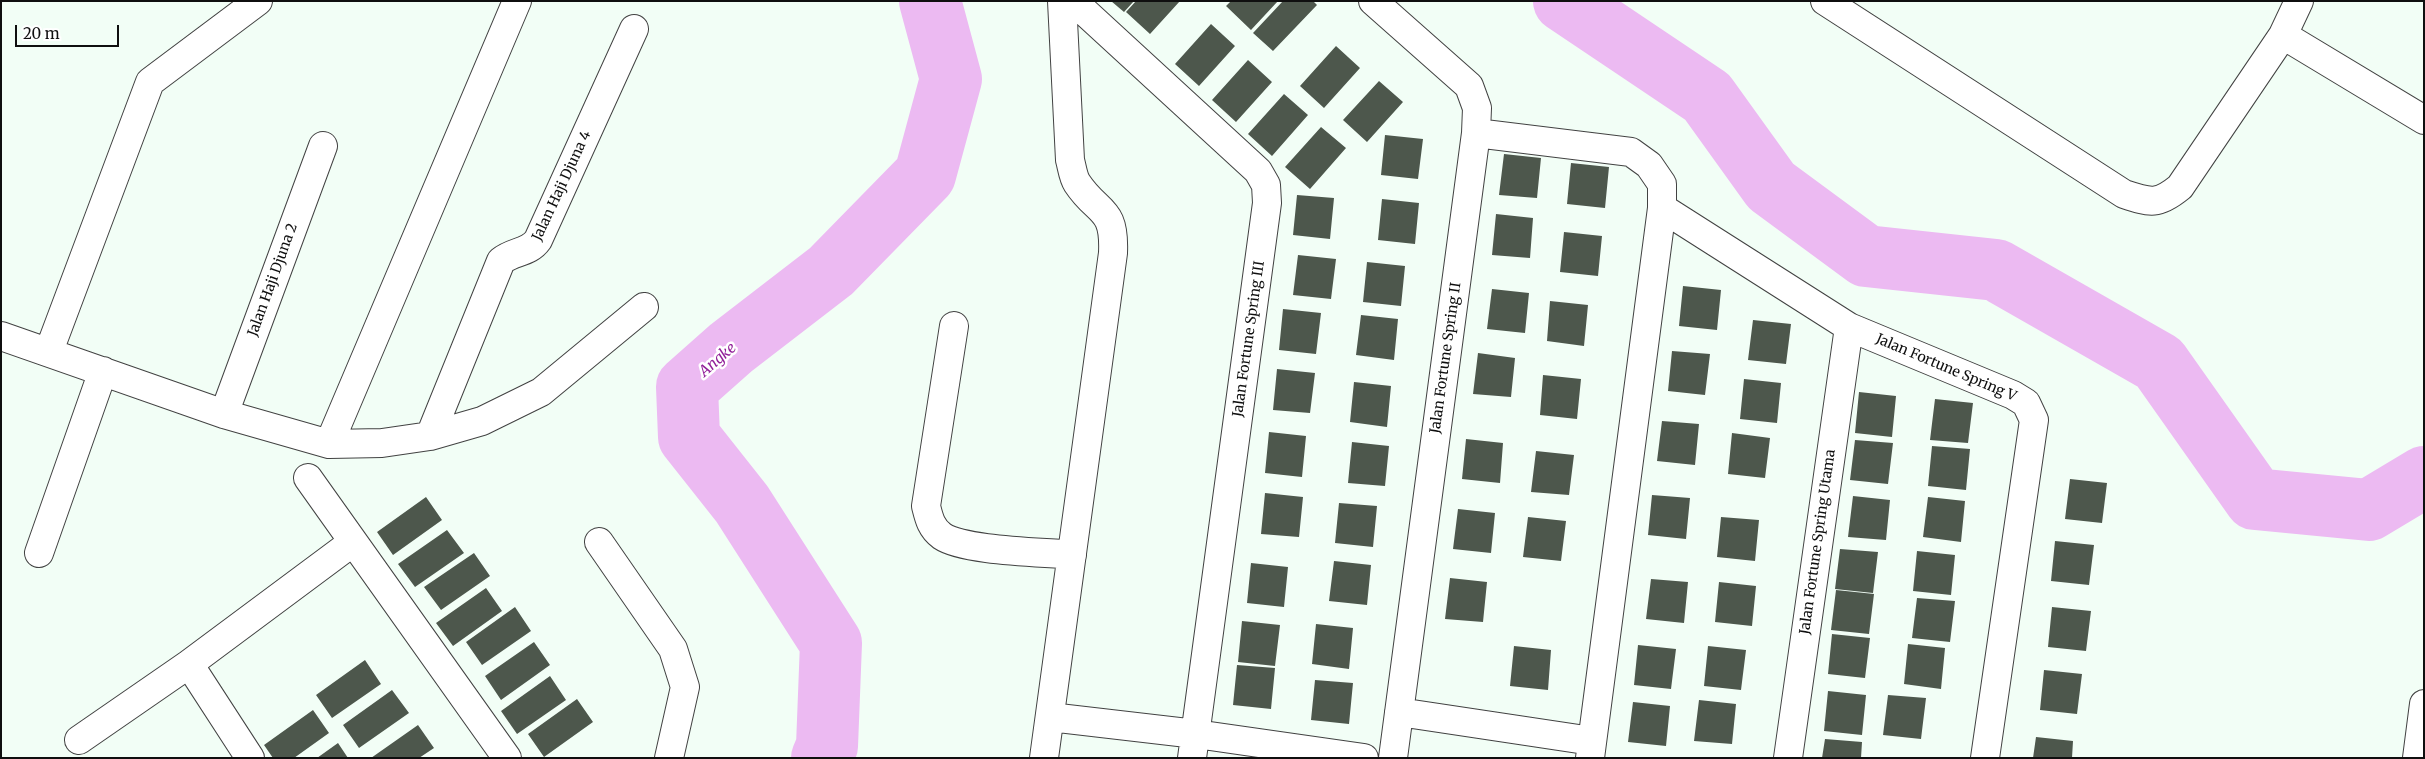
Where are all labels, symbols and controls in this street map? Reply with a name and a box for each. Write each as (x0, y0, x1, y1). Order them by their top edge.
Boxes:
scale bar (18, 15, 121, 47)
text: 20 m (23, 24, 60, 43)
street label: Jalan Haji Djuna 4 (529, 128, 595, 244)
street label: Jalan Haji Djuna 2 (245, 221, 301, 339)
street label: Jalan Fortune Spring III (1230, 260, 1268, 418)
street label: Jalan Fortune Spring II (1427, 281, 1465, 435)
street label: Jalan Fortune Spring V (1873, 331, 2019, 405)
water label: Angke (696, 339, 740, 381)
street label: Jalan Fortune Spring Utama (1797, 448, 1839, 636)

